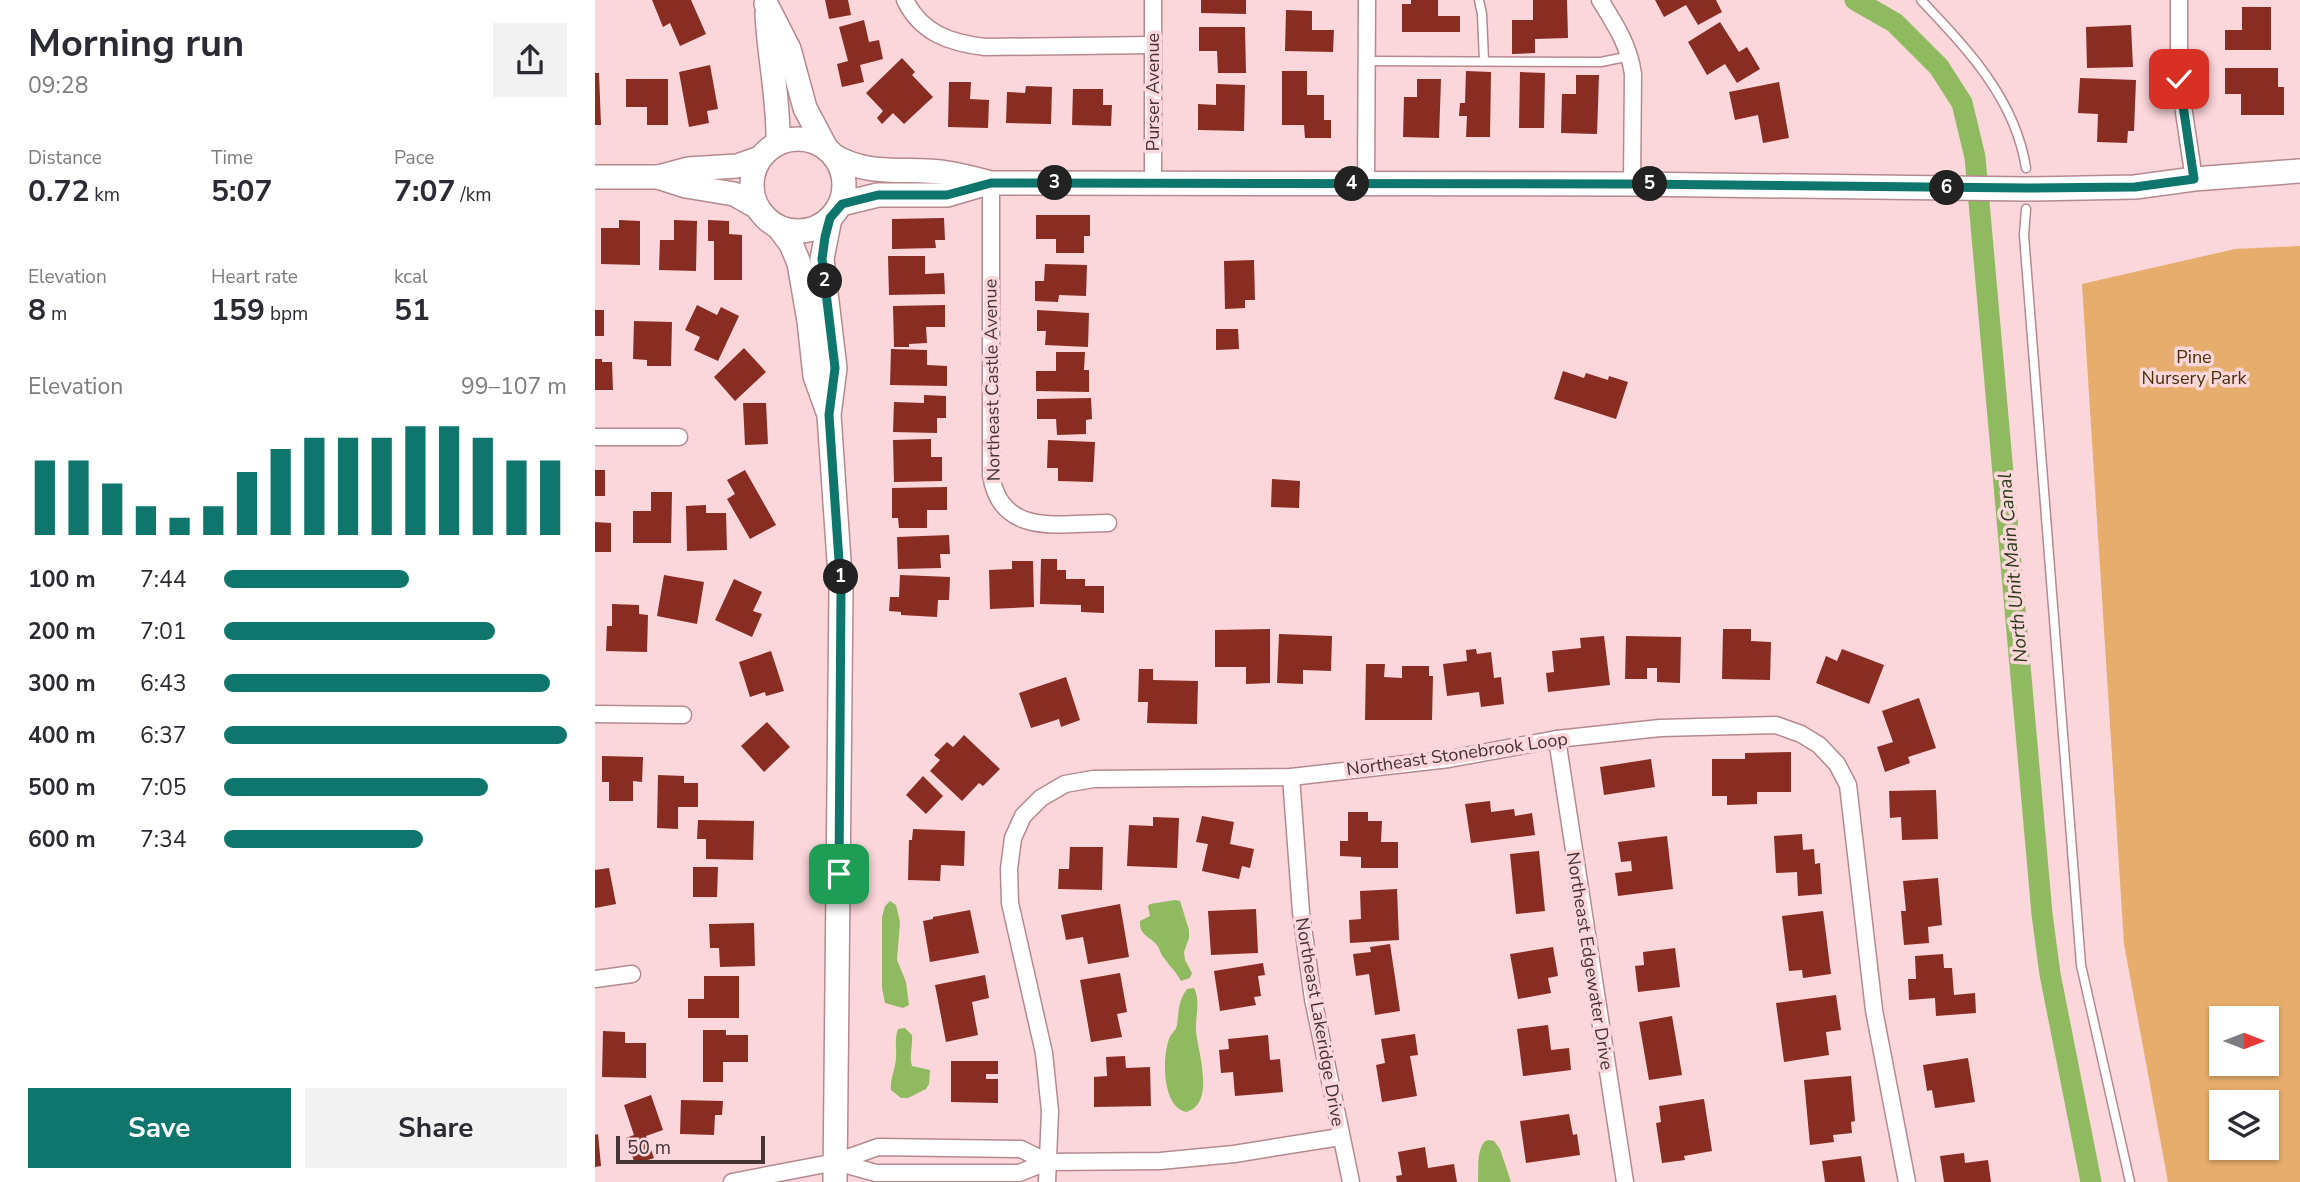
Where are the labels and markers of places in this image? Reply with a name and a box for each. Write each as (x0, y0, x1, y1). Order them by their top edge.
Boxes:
pin (2149, 49, 2209, 109)
pin: 3 (1037, 166, 1072, 200)
pin: 4 (1335, 166, 1369, 202)
pin: 5 (1633, 166, 1667, 202)
pin: 6 (1929, 170, 1965, 206)
pin: 2 (807, 264, 842, 298)
pin: 1 (824, 560, 859, 594)
pin (809, 844, 869, 904)

